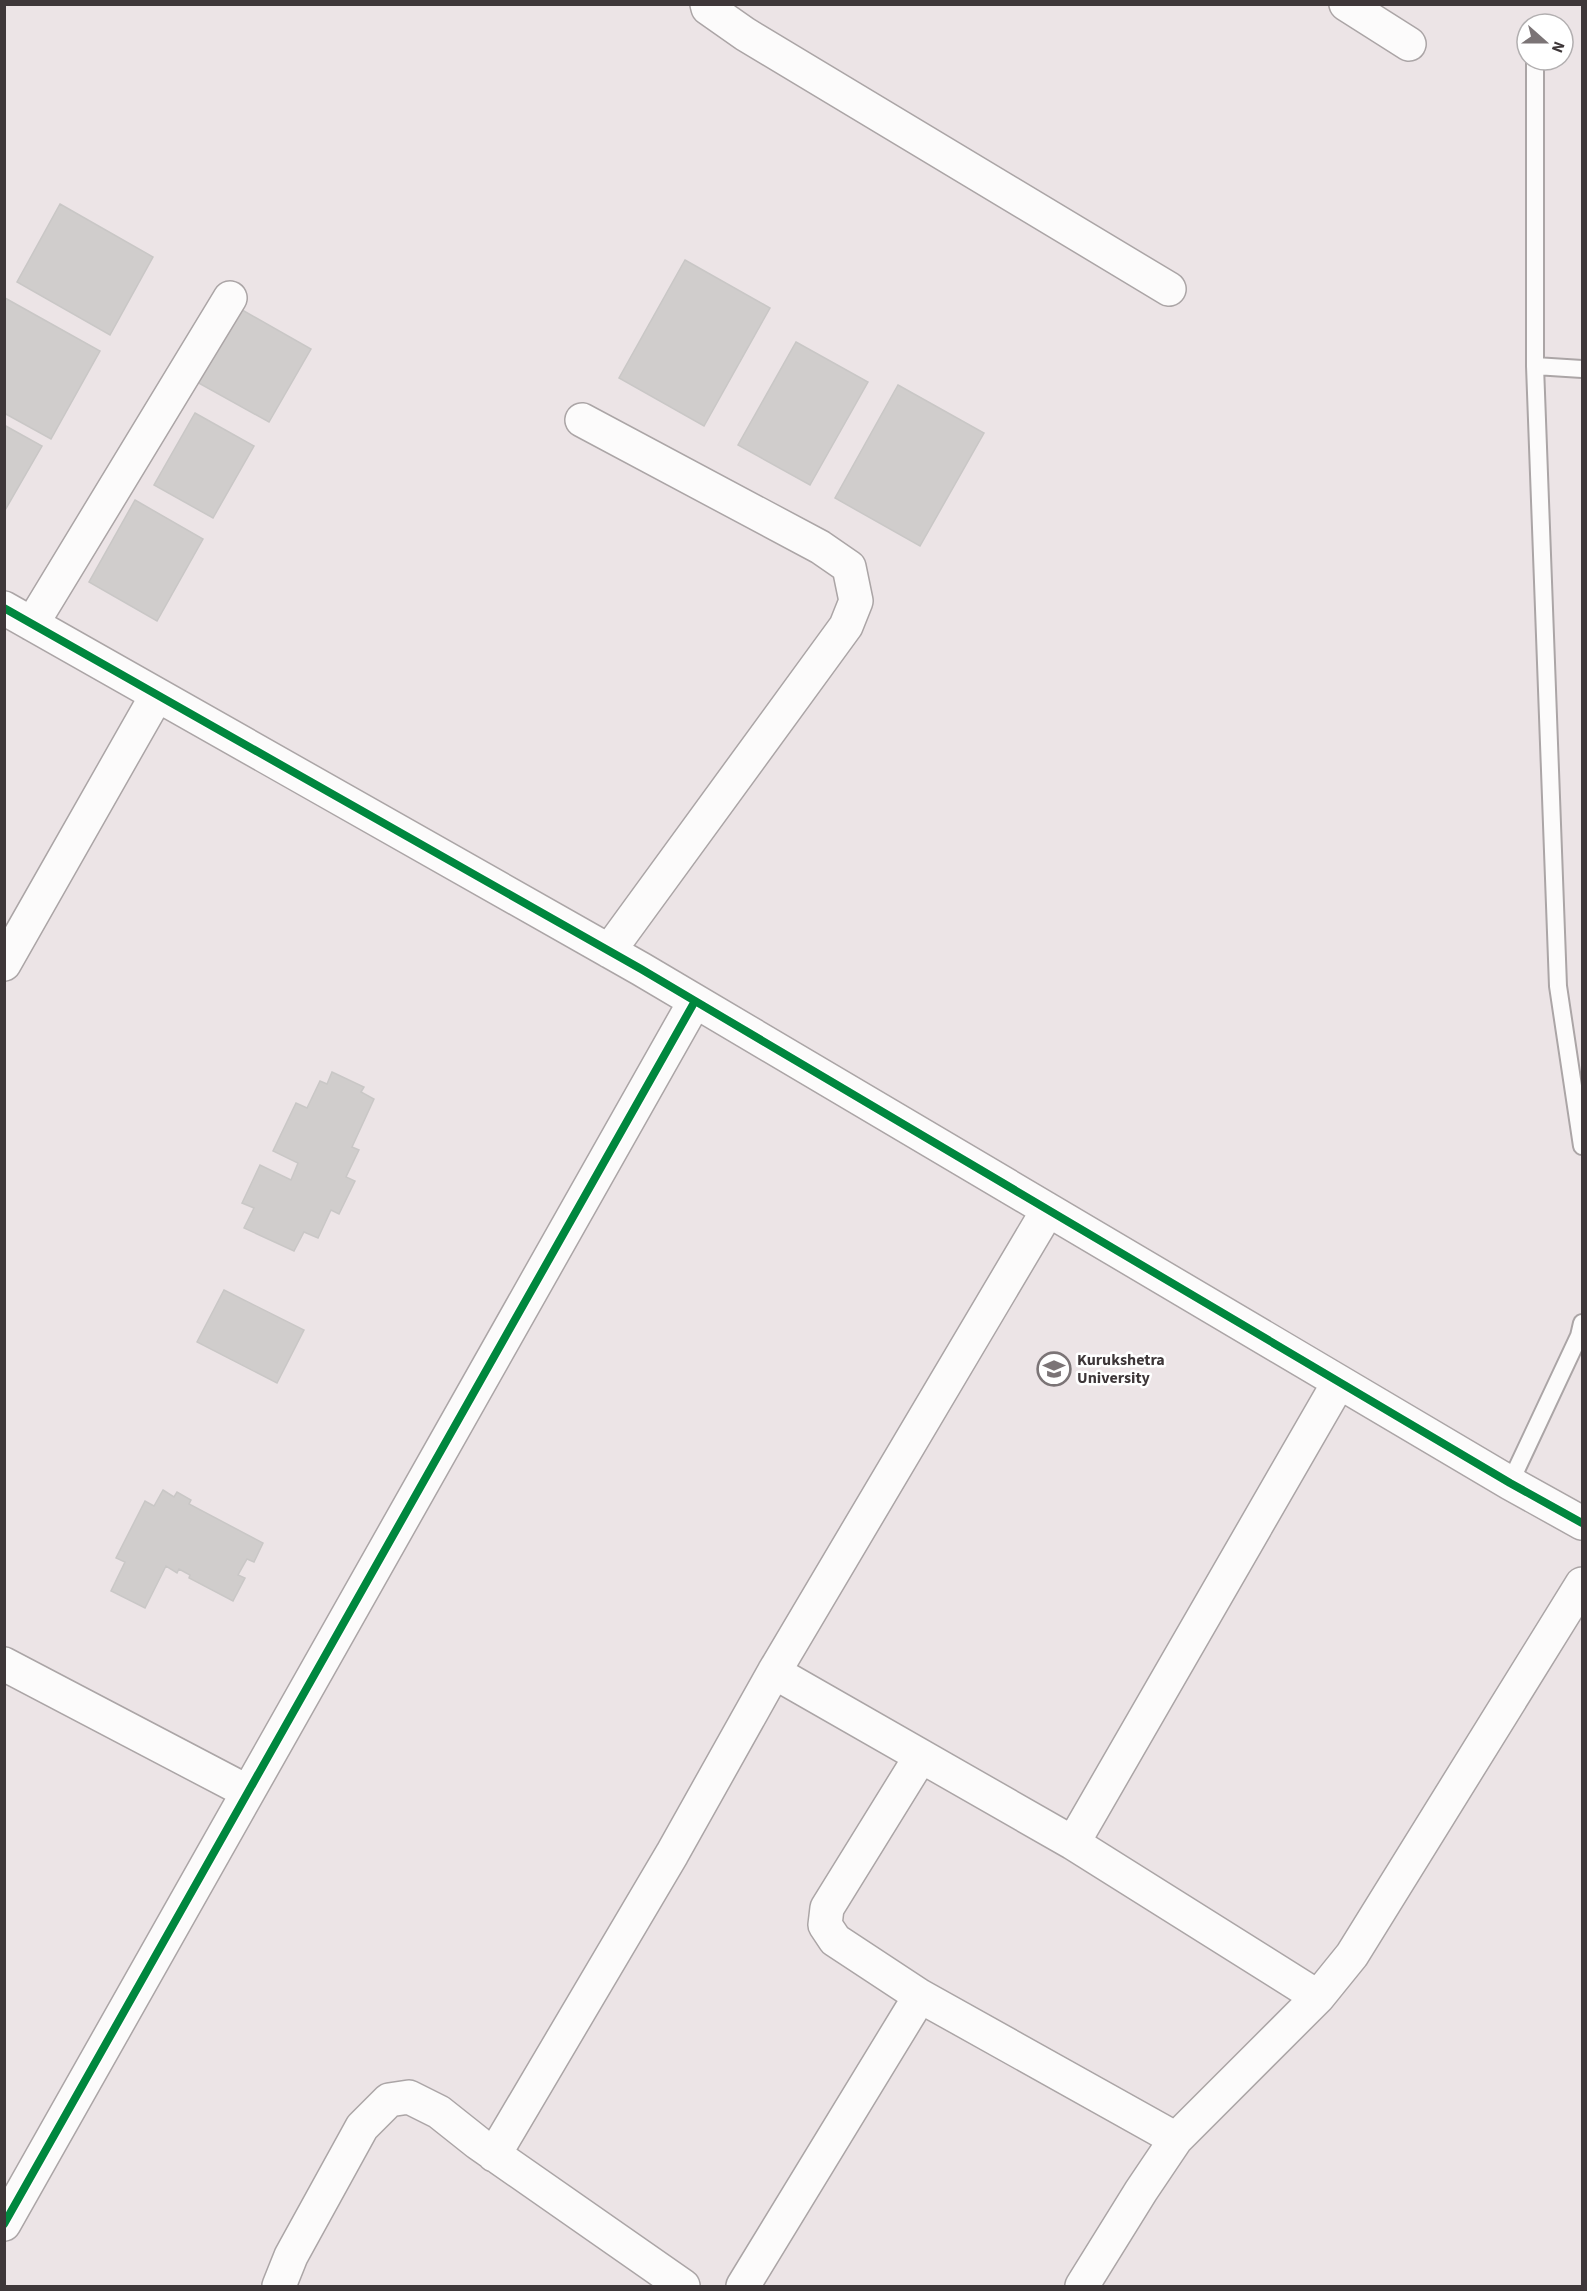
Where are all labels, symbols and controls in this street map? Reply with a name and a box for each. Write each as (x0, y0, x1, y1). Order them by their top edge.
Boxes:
north arrow (1515, 12, 1575, 72)
text: N (1546, 38, 1570, 56)
place label: Kurukshetra University (1077, 1349, 1165, 1389)
school or university icon: Kurukshetra University (1036, 1351, 1072, 1387)

